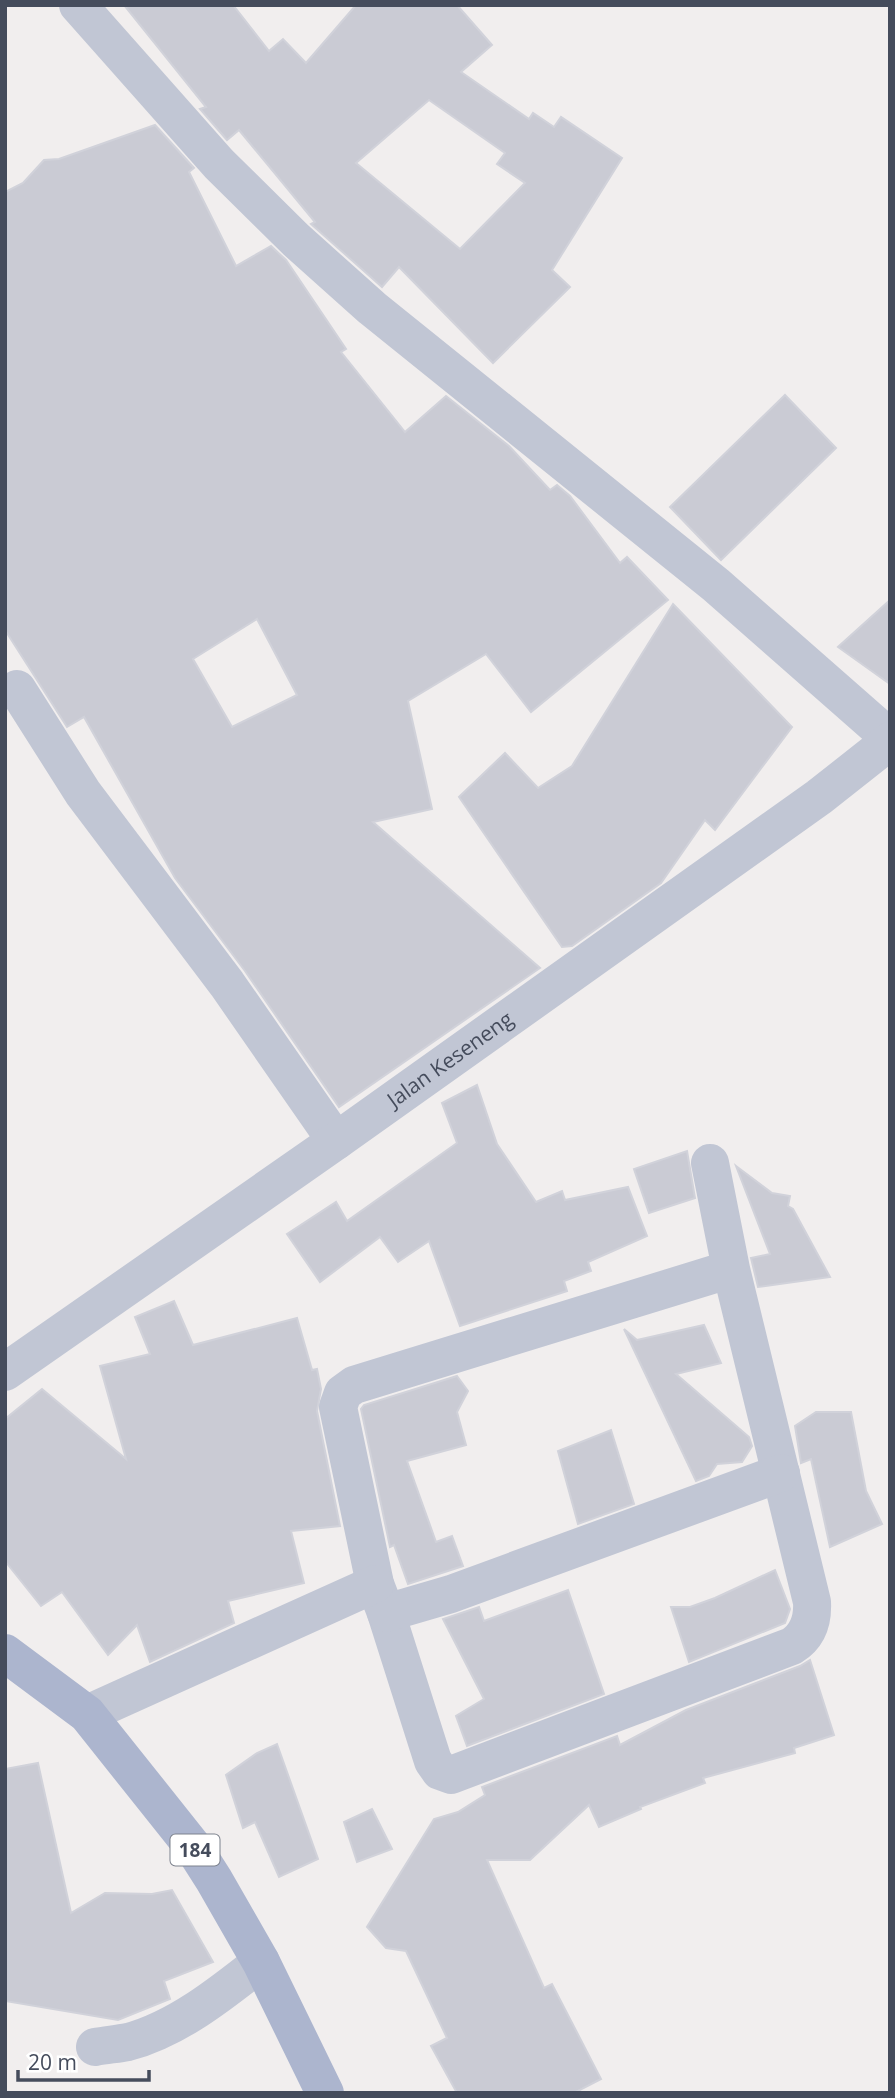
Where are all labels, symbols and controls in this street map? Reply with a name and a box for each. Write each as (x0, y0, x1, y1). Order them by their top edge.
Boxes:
street label: Jalan Keseneng (380, 1004, 518, 1114)
road number: 184 (170, 1834, 220, 1866)
scale bar (18, 2038, 149, 2082)
text: 20 m (28, 2048, 77, 2076)

